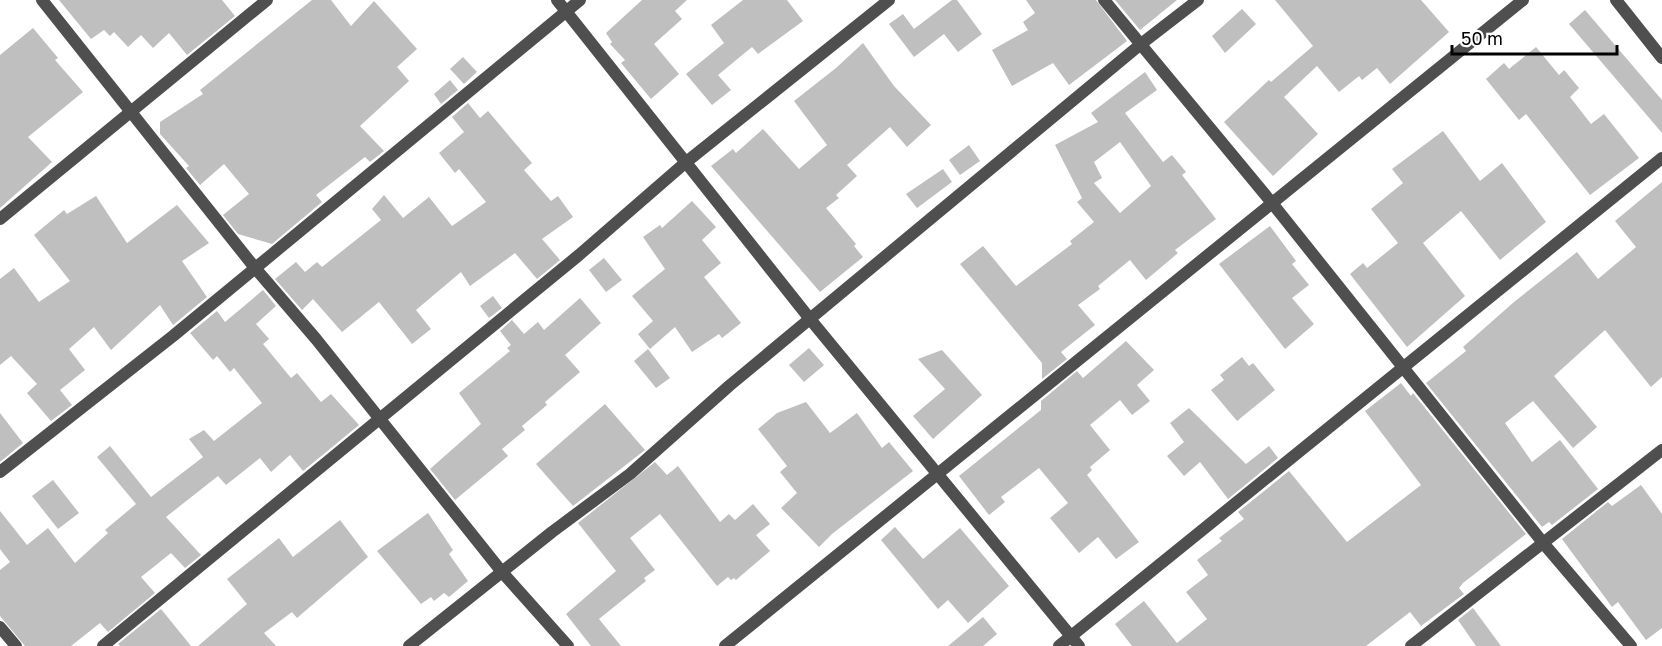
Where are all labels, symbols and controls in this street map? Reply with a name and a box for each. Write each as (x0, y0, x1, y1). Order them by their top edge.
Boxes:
scale bar (1452, 18, 1617, 56)
text: 50 m (1461, 27, 1503, 49)

